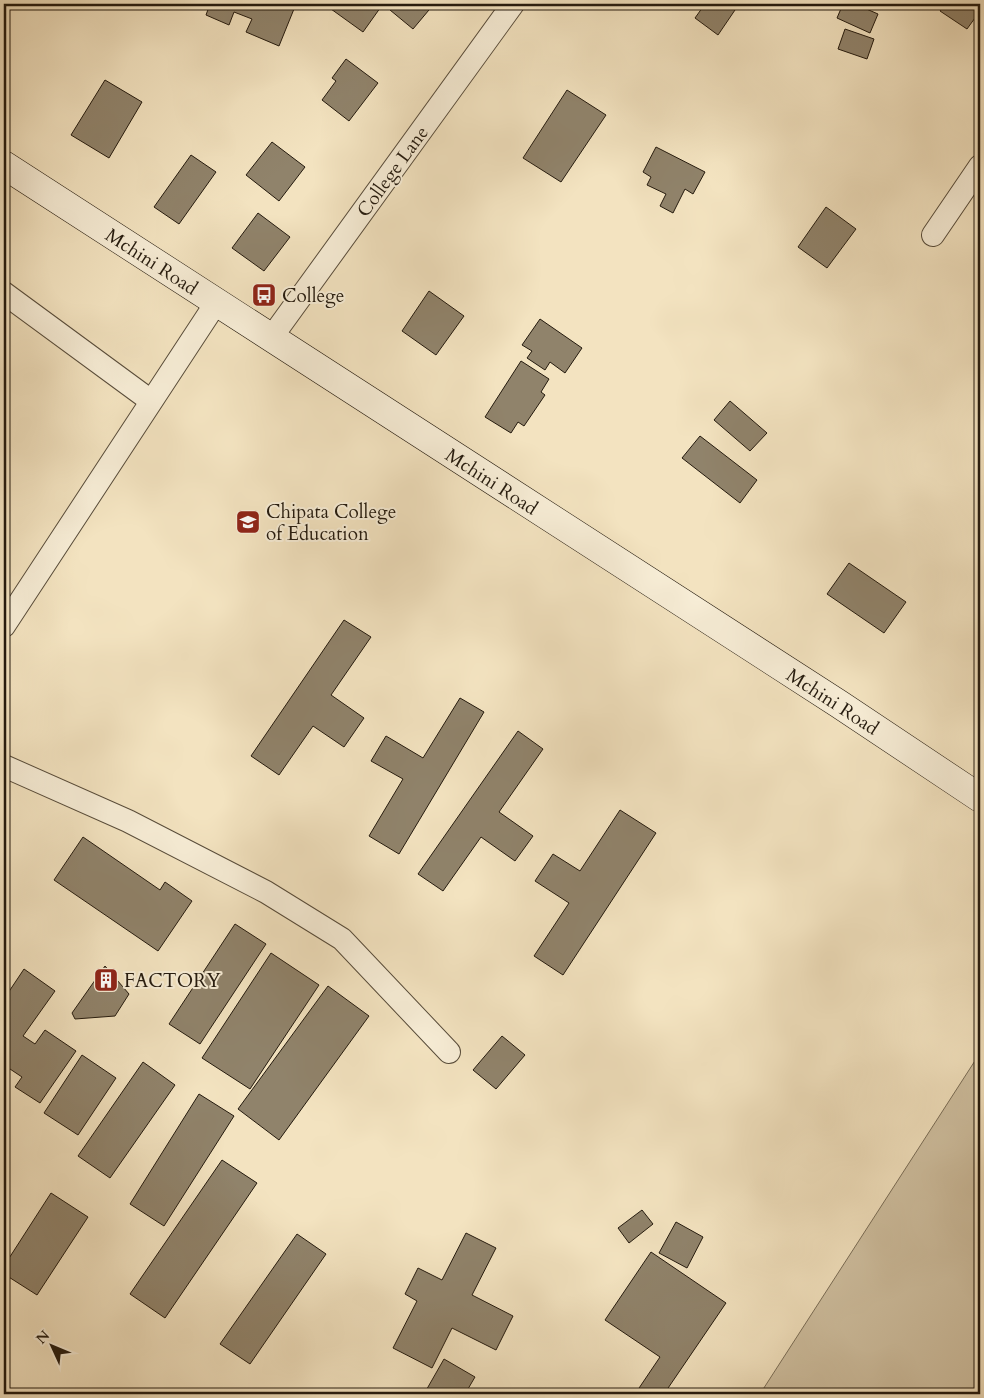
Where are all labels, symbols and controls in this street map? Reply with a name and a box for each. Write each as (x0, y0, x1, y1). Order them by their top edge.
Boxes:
street label: College Lane (351, 121, 435, 222)
street label: Mchini Road (100, 222, 203, 301)
bus stop icon: College (251, 282, 277, 308)
place label: College (282, 283, 344, 309)
street label: Mchini Road (440, 442, 543, 521)
place label: Chipata College of Education (266, 499, 396, 547)
school or university icon: Chipata College of Education (235, 509, 261, 535)
street label: Mchini Road (781, 662, 884, 741)
building icon: FACTORY (93, 967, 119, 993)
place label: FACTORY (124, 968, 221, 994)
north arrow (28, 1320, 78, 1370)
text: N (32, 1326, 54, 1348)

